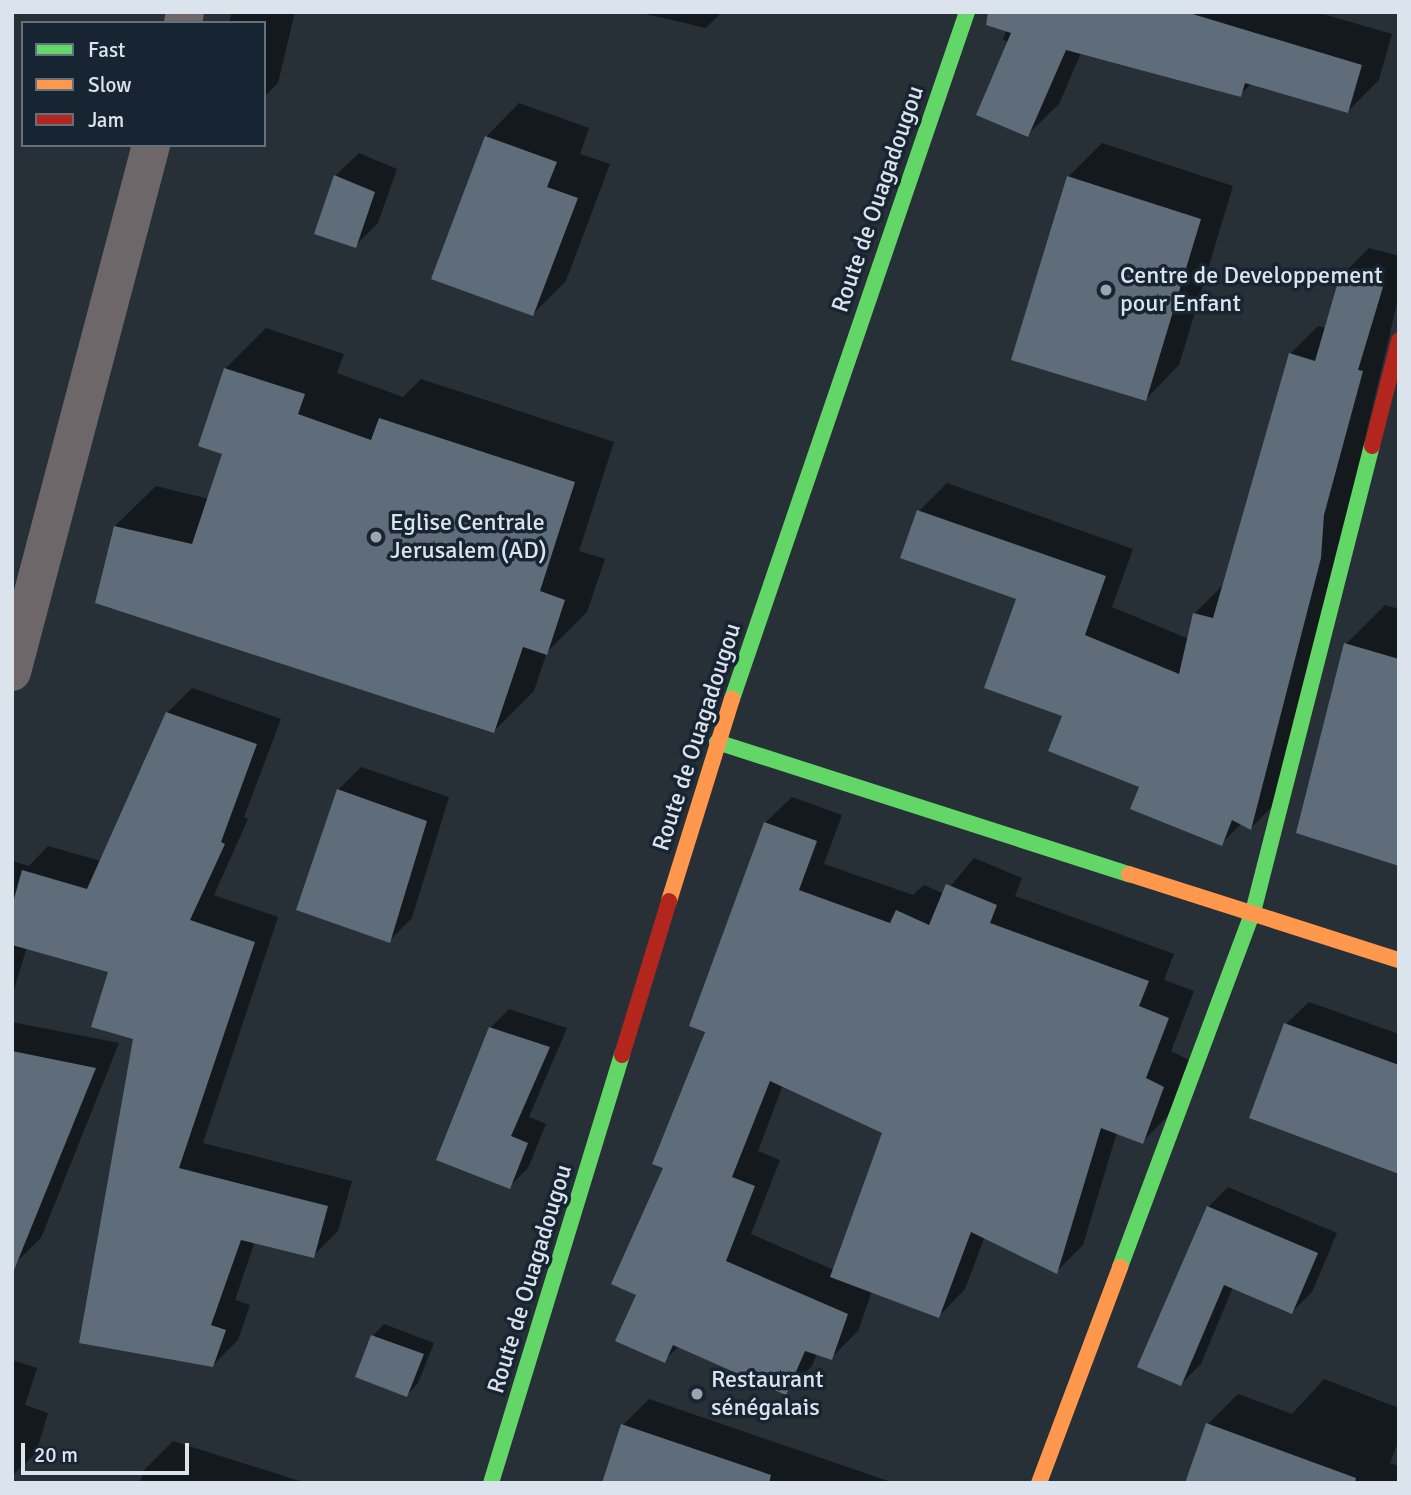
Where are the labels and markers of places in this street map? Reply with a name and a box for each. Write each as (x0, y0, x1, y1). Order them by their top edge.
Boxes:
place label: Centre de Developpement pour Enfant (1120, 262, 1383, 318)
marker: Centre de Developpement pour Enfant (1098, 282, 1114, 298)
place label: Eglise Centrale Jerusalem (AD) (390, 509, 547, 565)
marker: Eglise Centrale Jerusalem (AD) (368, 529, 384, 545)
place label: Restaurant sénégalais (711, 1366, 824, 1422)
marker: Restaurant sénégalais (689, 1386, 705, 1402)

